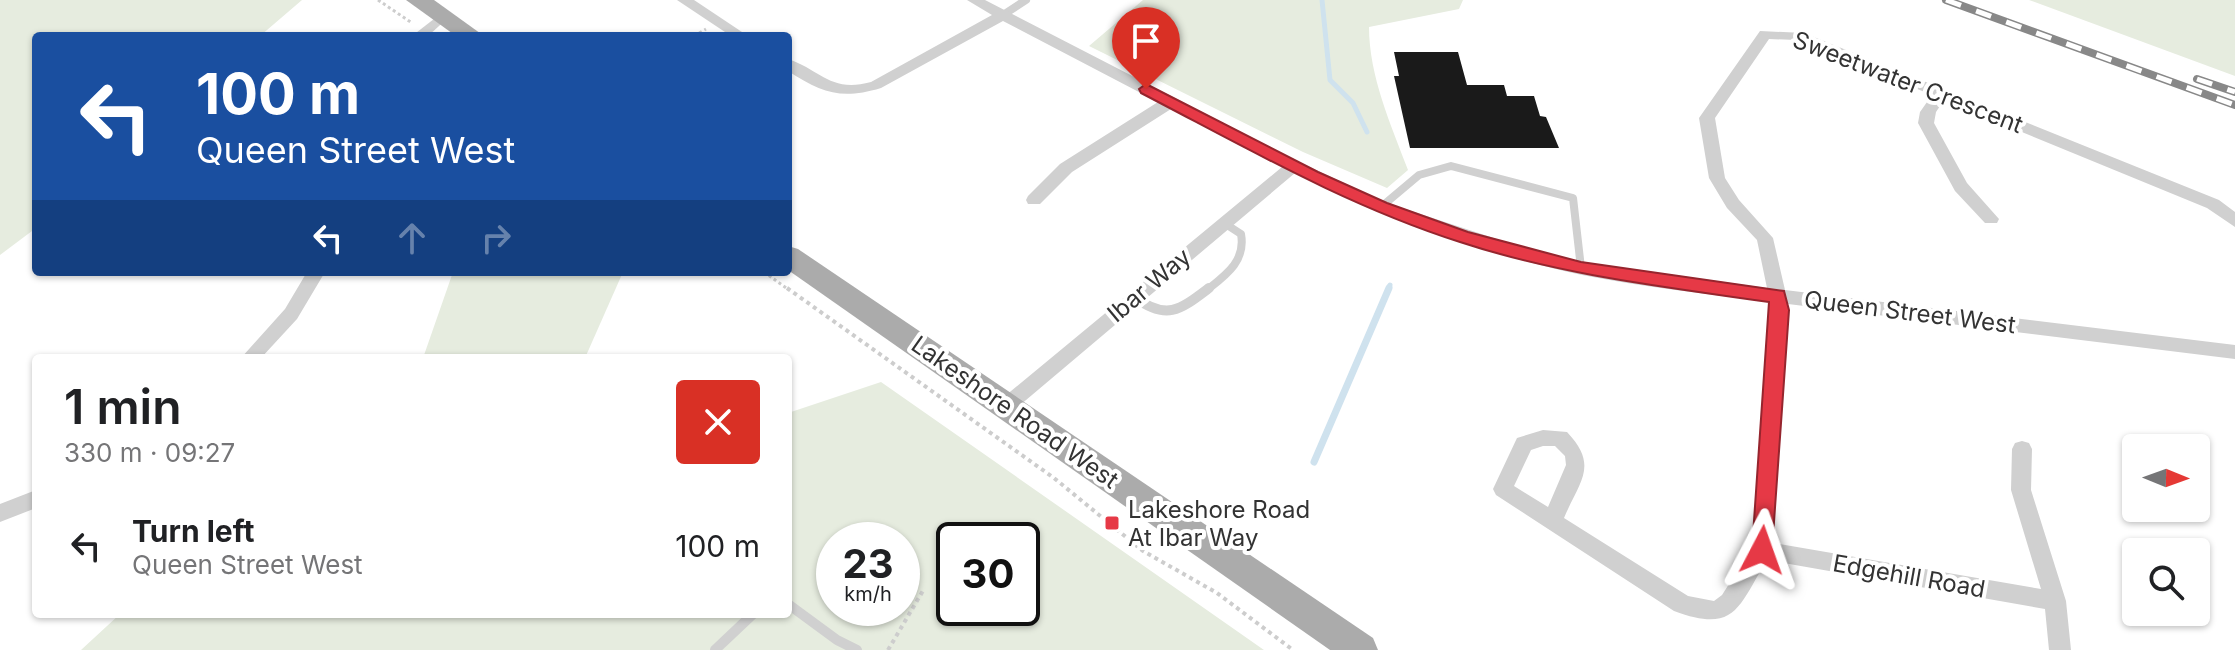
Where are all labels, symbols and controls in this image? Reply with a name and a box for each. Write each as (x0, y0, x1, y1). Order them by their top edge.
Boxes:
pin (1112, 7, 1180, 89)
icon: arrive (1124, 19, 1168, 63)
street label: Sweetwater Crescent (1789, 25, 2027, 139)
text: 100 m (196, 60, 360, 128)
icon: left (64, 64, 168, 168)
text: Queen Street West (196, 128, 515, 172)
icon: left (306, 216, 350, 260)
icon: ahead (390, 216, 434, 260)
icon: right (474, 216, 518, 260)
street label: Ibar Way (1101, 242, 1197, 328)
street label: Queen Street West (1803, 285, 2018, 339)
street label: Lakeshore Road West (906, 330, 1124, 494)
text: 1 min (64, 377, 182, 436)
button: close (676, 380, 760, 464)
north arrow (2122, 434, 2210, 522)
map controls (2122, 434, 2210, 626)
text: 330 m · 09:27 (64, 437, 235, 468)
place label: Lakeshore Road At Ibar Way (1128, 495, 1310, 552)
position arrow (1720, 508, 1804, 592)
text: Turn left (132, 513, 254, 549)
marker: Lakeshore Road At Ibar Way (1103, 514, 1121, 532)
speed limit sign: 30 (936, 522, 1040, 626)
icon: left (64, 524, 108, 568)
text: 100 m (675, 528, 760, 564)
button: search (2122, 538, 2210, 626)
text: 23 (842, 539, 894, 588)
street label: Edgehill Road (1831, 548, 1987, 604)
text: Queen Street West (132, 549, 363, 580)
text: km/h (844, 582, 892, 606)

